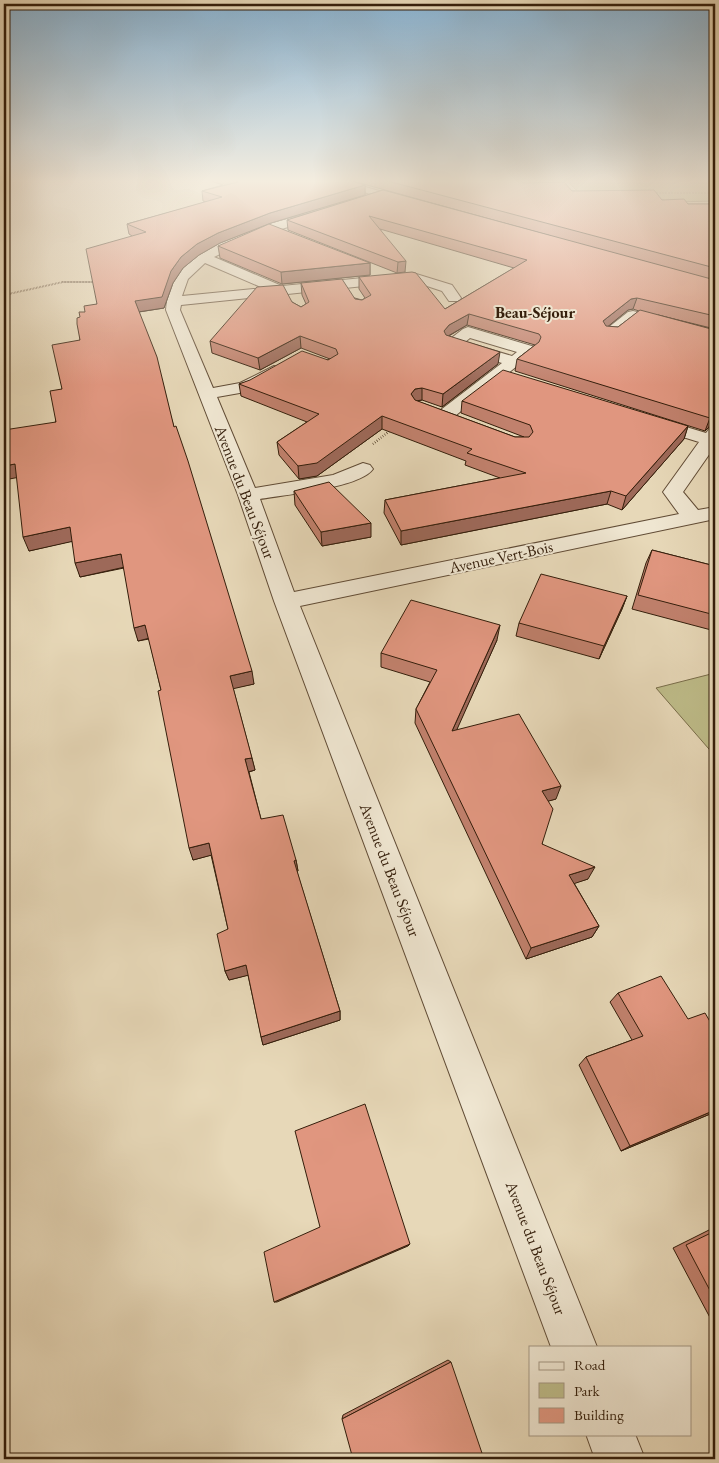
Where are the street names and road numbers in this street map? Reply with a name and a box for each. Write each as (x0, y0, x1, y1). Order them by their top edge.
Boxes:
street label: Avenue du Beau Séjour (209, 421, 280, 562)
street label: Avenue Vert-Bois (446, 536, 555, 578)
street label: Avenue du Beau Séjour (354, 799, 425, 940)
street label: Avenue du Beau Séjour (500, 1177, 571, 1318)

